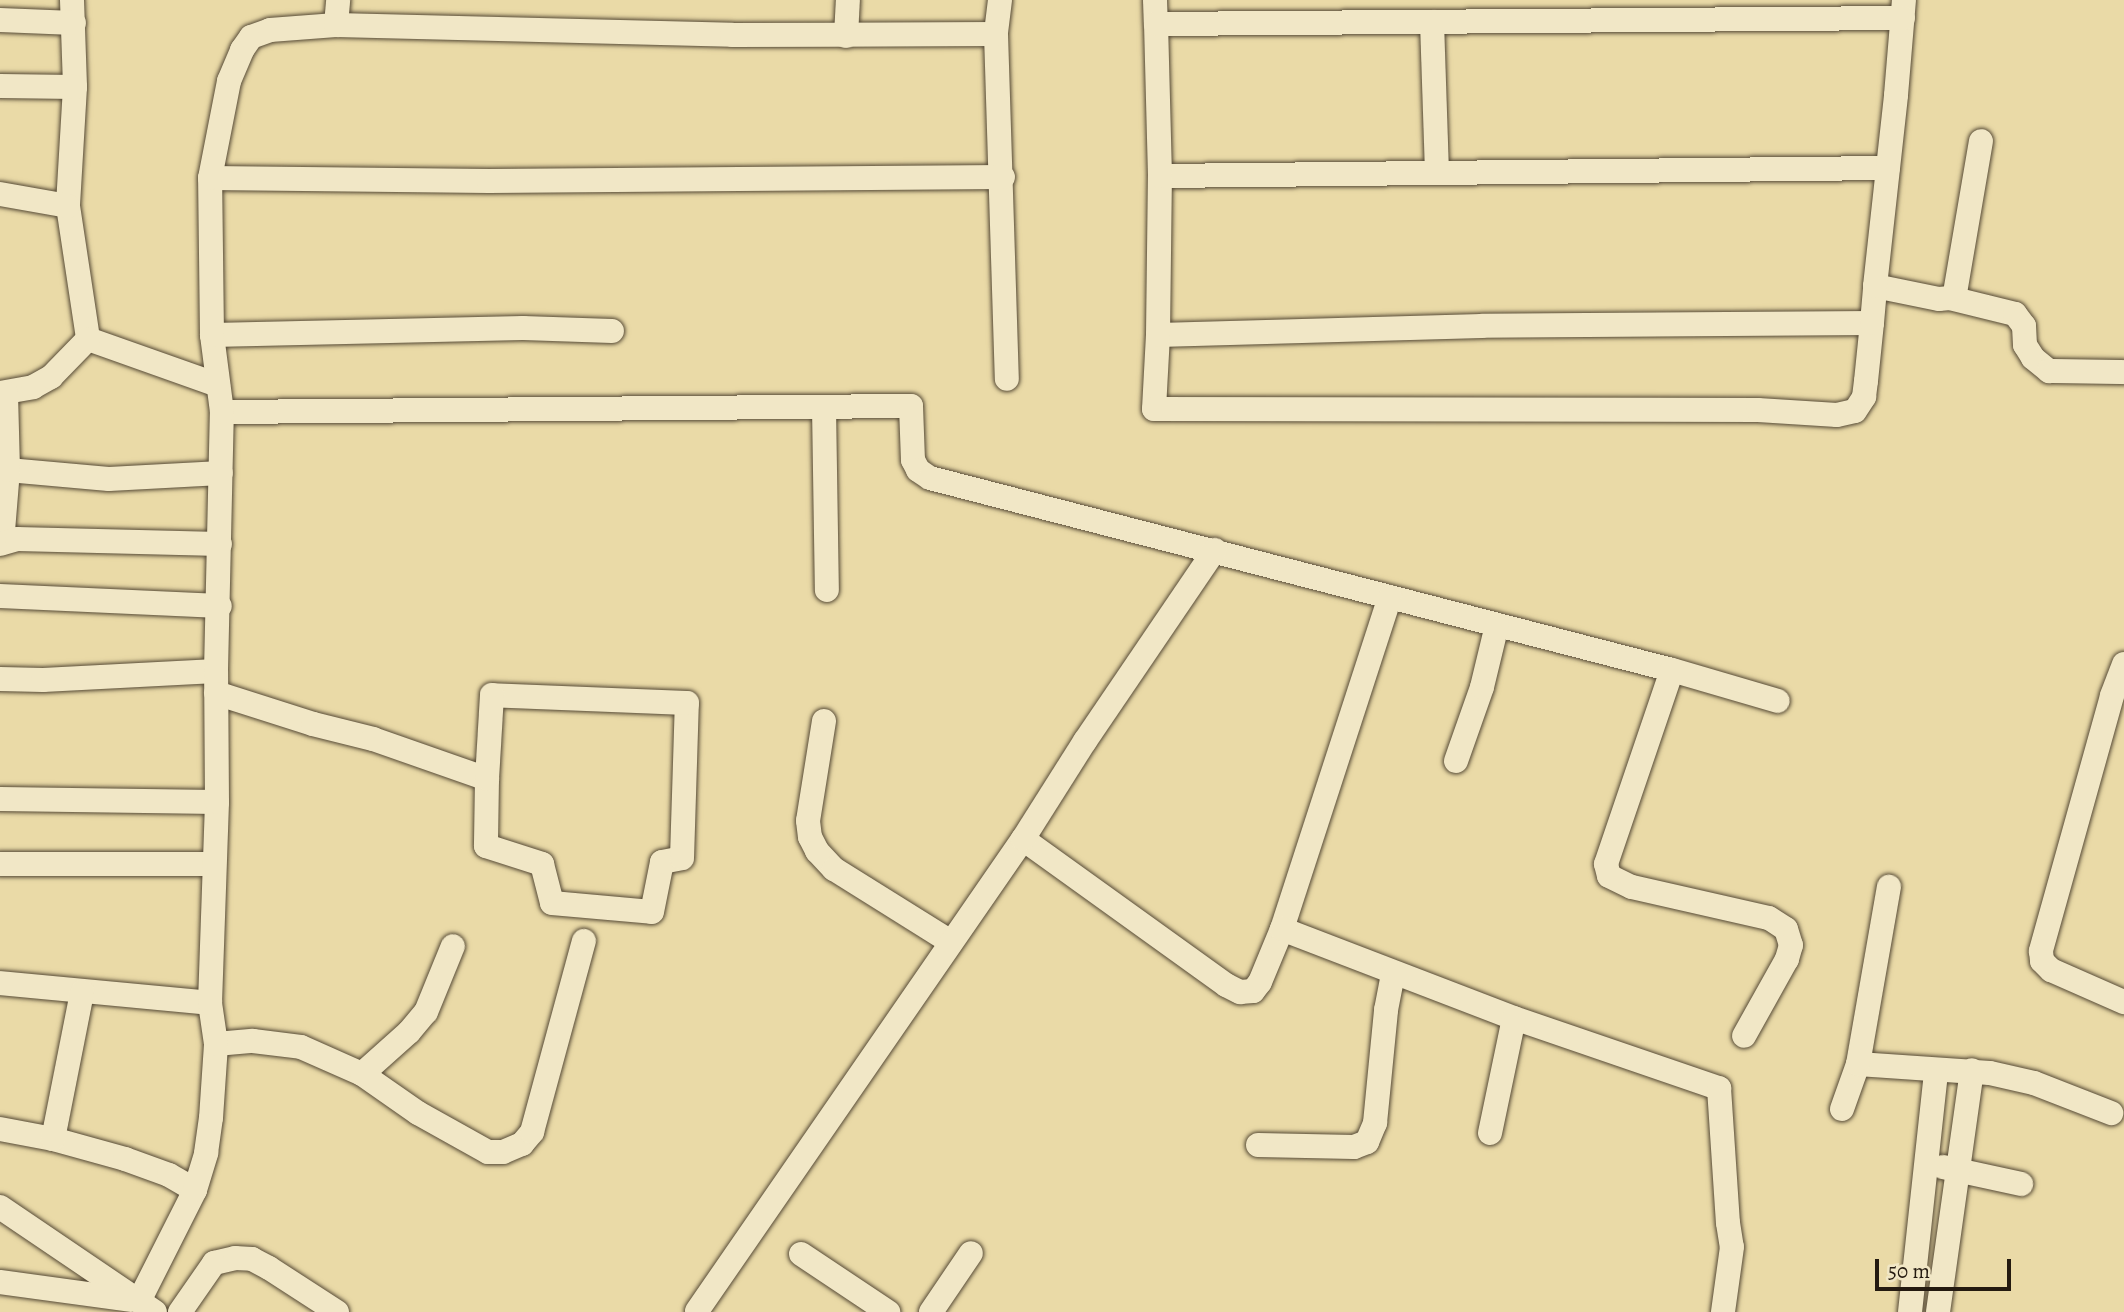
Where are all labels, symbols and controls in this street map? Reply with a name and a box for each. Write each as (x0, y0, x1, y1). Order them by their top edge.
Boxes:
scale bar (1879, 1246, 2016, 1290)
text: 50 m (1888, 1257, 1930, 1285)

